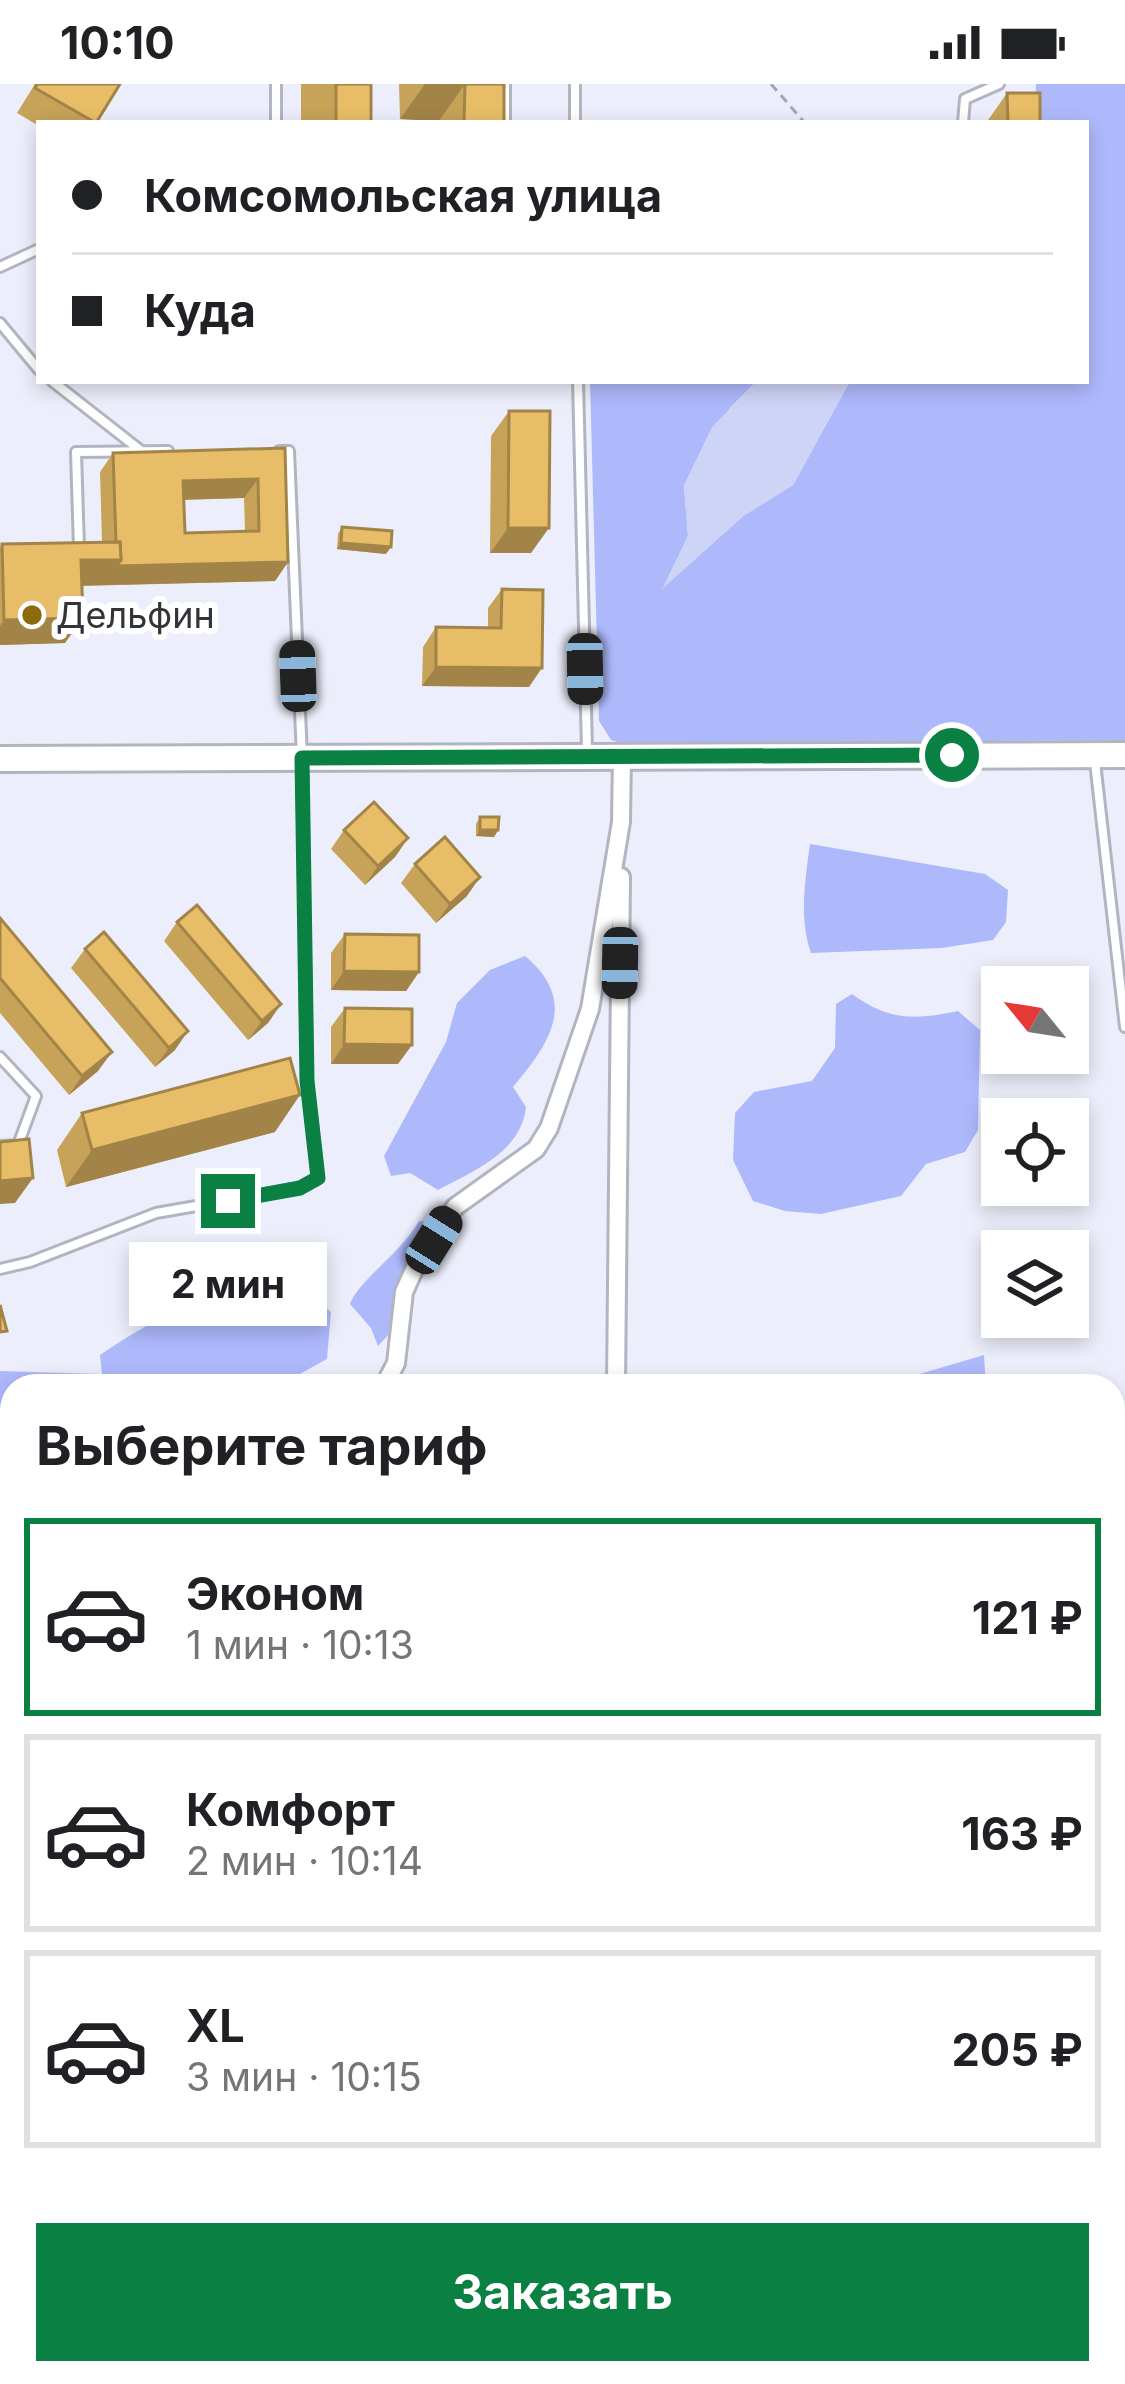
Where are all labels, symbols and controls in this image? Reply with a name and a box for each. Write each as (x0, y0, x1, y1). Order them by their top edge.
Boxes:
text: 10:10 (60, 15, 175, 70)
text: Комсомольская улица (144, 168, 662, 223)
text: Куда (144, 283, 256, 338)
place label: Дельфин (56, 593, 215, 637)
marker: Дельфин (19, 602, 45, 628)
car (566, 633, 604, 705)
car (279, 639, 317, 713)
route start (925, 728, 979, 782)
car (601, 927, 639, 999)
north arrow (981, 966, 1089, 1074)
map controls (981, 966, 1089, 1338)
button: locate (981, 1098, 1089, 1206)
route end (201, 1174, 255, 1228)
car (400, 1200, 468, 1280)
button: layers (981, 1230, 1089, 1338)
callout: 2 мин (129, 1243, 327, 1327)
text: 2 мин (171, 1260, 285, 1307)
text: Выберите тариф (36, 1413, 488, 1478)
icon: car (42, 1563, 150, 1671)
text: Эконом (186, 1566, 364, 1621)
text: 121 ₽ (972, 1590, 1083, 1645)
text: 1 мин · 10:13 (186, 1621, 414, 1668)
icon: car (42, 1779, 150, 1887)
text: Комфорт (186, 1782, 395, 1837)
text: 163 ₽ (961, 1806, 1083, 1861)
text: 2 мин · 10:14 (186, 1837, 423, 1884)
icon: car (42, 1995, 150, 2103)
text: XL (186, 1998, 245, 2053)
text: 205 ₽ (952, 2022, 1083, 2077)
text: 3 мин · 10:15 (186, 2053, 422, 2100)
button: Заказать (36, 2223, 1089, 2361)

